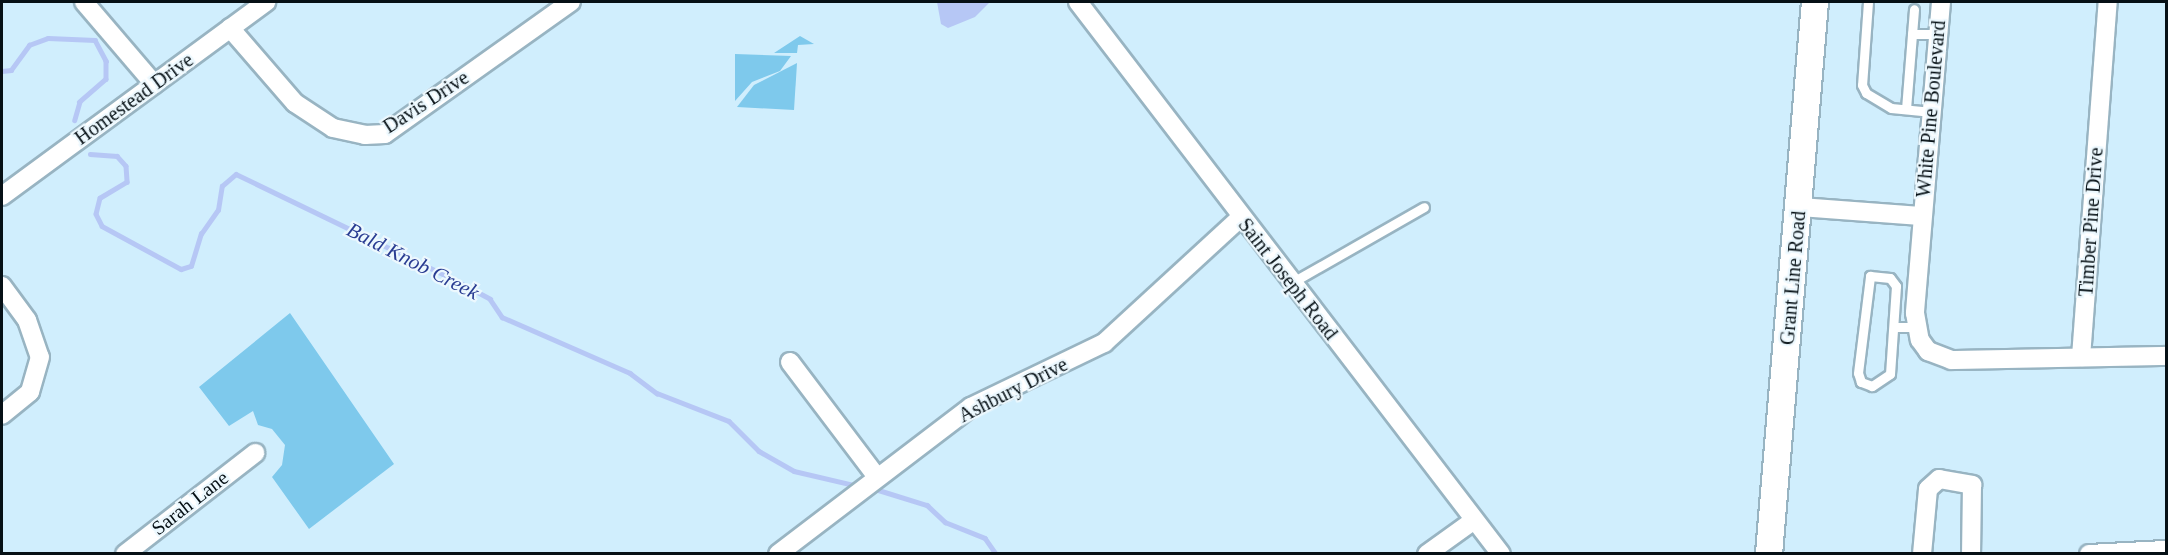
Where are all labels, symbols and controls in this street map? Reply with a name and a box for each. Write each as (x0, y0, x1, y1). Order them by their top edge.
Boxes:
street label: White Pine Boulevard (1911, 19, 1951, 199)
street label: Homestead Drive (70, 48, 198, 150)
street label: Davis Drive (379, 65, 473, 139)
street label: Timber Pine Drive (2074, 147, 2108, 297)
street label: Grant Line Road (1775, 210, 1811, 346)
street label: Saint Joseph Road (1233, 213, 1343, 345)
water label: Bald Knob Creek (343, 217, 483, 305)
street label: Ashbury Drive (954, 352, 1072, 428)
street label: Sarah Lane (147, 466, 233, 540)

